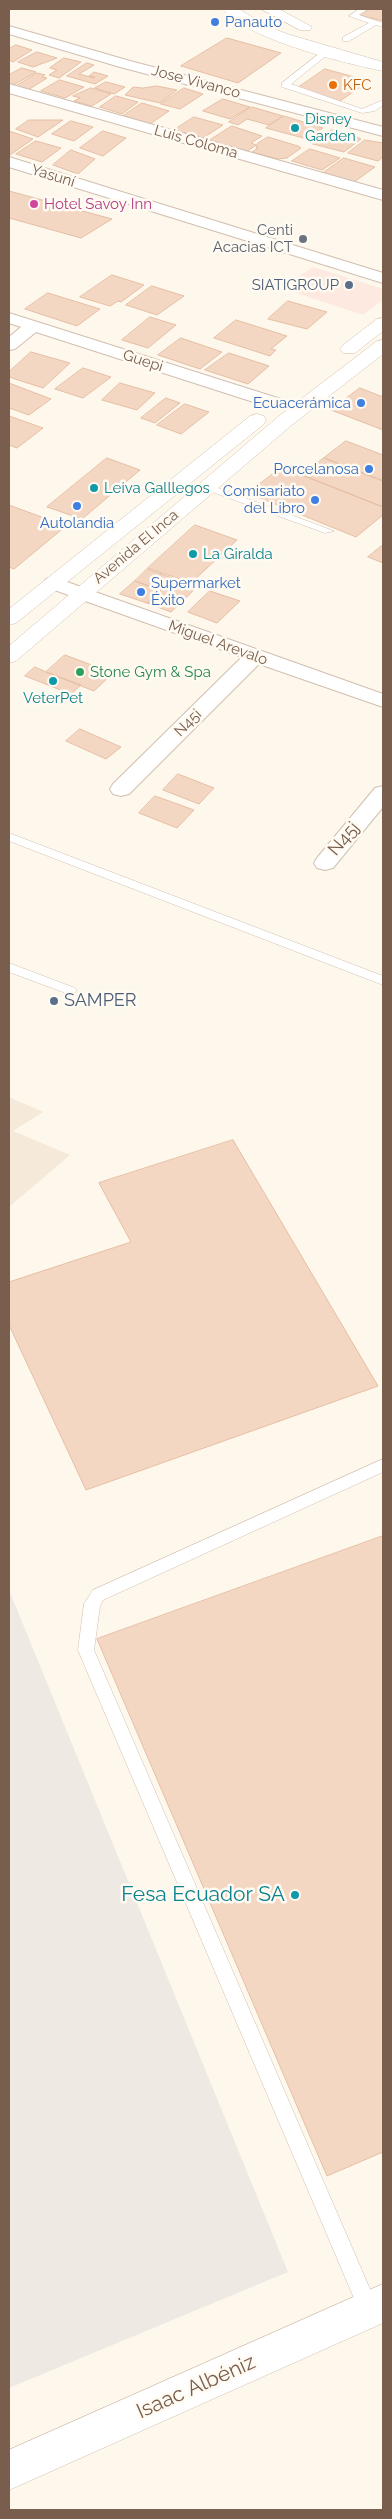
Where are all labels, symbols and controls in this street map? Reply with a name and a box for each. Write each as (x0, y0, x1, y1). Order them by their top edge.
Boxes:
place label: Panauto (225, 13, 282, 31)
marker: Panauto (209, 16, 221, 28)
street label: Jose Vivanco (150, 62, 242, 102)
place label: KFC (343, 76, 372, 94)
marker: KFC (327, 79, 339, 91)
place label: Disney Garden (305, 110, 356, 145)
street label: Luis Coloma (152, 121, 240, 163)
marker: Disney Garden (289, 122, 301, 134)
street label: Yasuní (29, 161, 77, 191)
place label: Hotel Savoy Inn (44, 195, 152, 213)
marker: Hotel Savoy Inn (28, 198, 40, 210)
place label: Centi Acacias ICT (213, 221, 293, 256)
marker: Centi Acacias ICT (297, 233, 309, 245)
place label: SIATIGROUP (252, 276, 339, 294)
marker: SIATIGROUP (343, 279, 355, 291)
street label: Guepi (121, 346, 165, 376)
place label: Ecuacerámica (253, 394, 351, 412)
marker: Ecuacerámica (355, 397, 367, 409)
place label: Porcelanosa (274, 460, 359, 478)
marker: Porcelanosa (363, 463, 375, 475)
place label: Leiva Galllegos (104, 479, 210, 497)
marker: Leiva Galllegos (88, 482, 100, 494)
place label: Comisariato del Libro (223, 482, 305, 517)
marker: Comisariato del Libro (309, 494, 321, 506)
marker: Autolandia (71, 500, 83, 512)
street label: Avenida El Inca (90, 506, 182, 588)
place label: Autolandia (40, 514, 114, 532)
place label: La Giralda (203, 545, 273, 563)
marker: La Giralda (187, 548, 199, 560)
place label: Supermarket Éxito (151, 574, 241, 609)
marker: Supermarket Éxito (135, 586, 147, 598)
street label: Miguel Arevalo (166, 617, 270, 669)
place label: Stone Gym & Spa (90, 663, 211, 681)
marker: Stone Gym & Spa (74, 666, 86, 678)
marker: VeterPet (47, 675, 59, 687)
place label: VeterPet (23, 689, 83, 707)
street label: N45i (171, 706, 205, 740)
street label: N45j (324, 818, 364, 860)
place label: SAMPER (64, 990, 137, 1012)
marker: SAMPER (48, 995, 60, 1007)
place label: Fesa Ecuador SA (121, 1882, 285, 1908)
marker: Fesa Ecuador SA (289, 1889, 301, 1901)
street label: Isaac Albéniz (133, 2350, 259, 2424)

